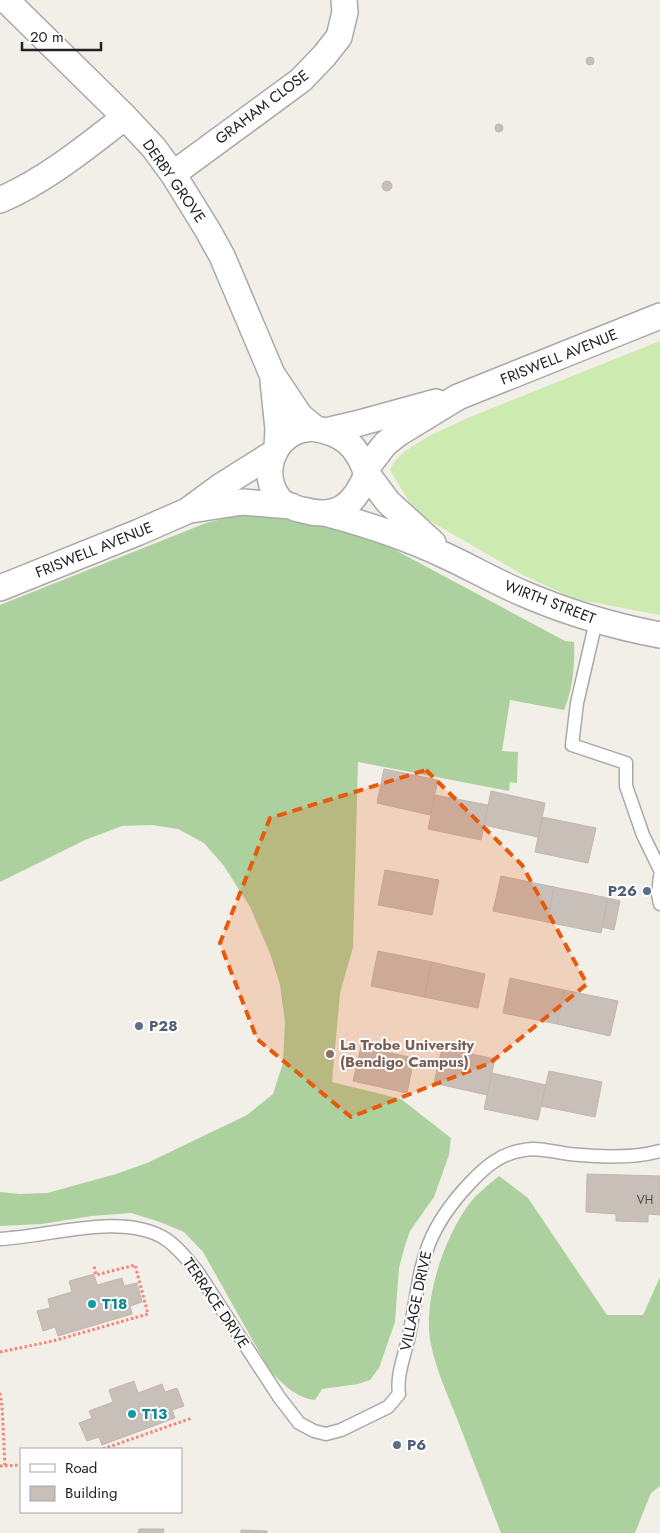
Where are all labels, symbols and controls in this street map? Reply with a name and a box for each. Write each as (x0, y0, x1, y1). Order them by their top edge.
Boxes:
scale bar (22, 20, 101, 52)
text: 20 m (30, 26, 64, 48)
street label: GRAHAM CLOSE (211, 64, 313, 150)
street label: DERBY GROVE (137, 135, 211, 227)
street label: FRISWELL AVENUE (497, 323, 621, 391)
street label: FRISWELL AVENUE (32, 516, 156, 584)
street label: WIRTH STREET (501, 574, 599, 630)
place label: P26 (608, 880, 637, 902)
marker: P26 (641, 885, 653, 897)
place label: P28 (149, 1015, 178, 1037)
marker: P28 (133, 1020, 145, 1032)
place label: La Trobe University (Bendigo Campus) (340, 1034, 474, 1073)
marker: La Trobe University (Bendigo Campus) (324, 1048, 336, 1060)
house number: VH (637, 1191, 653, 1209)
street label: VILLAGE DRIVE (395, 1249, 437, 1353)
street label: TERRACE DRIVE (178, 1253, 254, 1353)
place label: T18 (102, 1293, 127, 1315)
marker: T18 (86, 1298, 98, 1310)
place label: T13 (142, 1403, 167, 1425)
marker: T13 (126, 1408, 138, 1420)
place label: P6 (407, 1434, 426, 1456)
marker: P6 (391, 1439, 403, 1451)
legend (20, 1448, 182, 1513)
text: Road (65, 1457, 97, 1479)
text: Building (65, 1482, 117, 1504)

